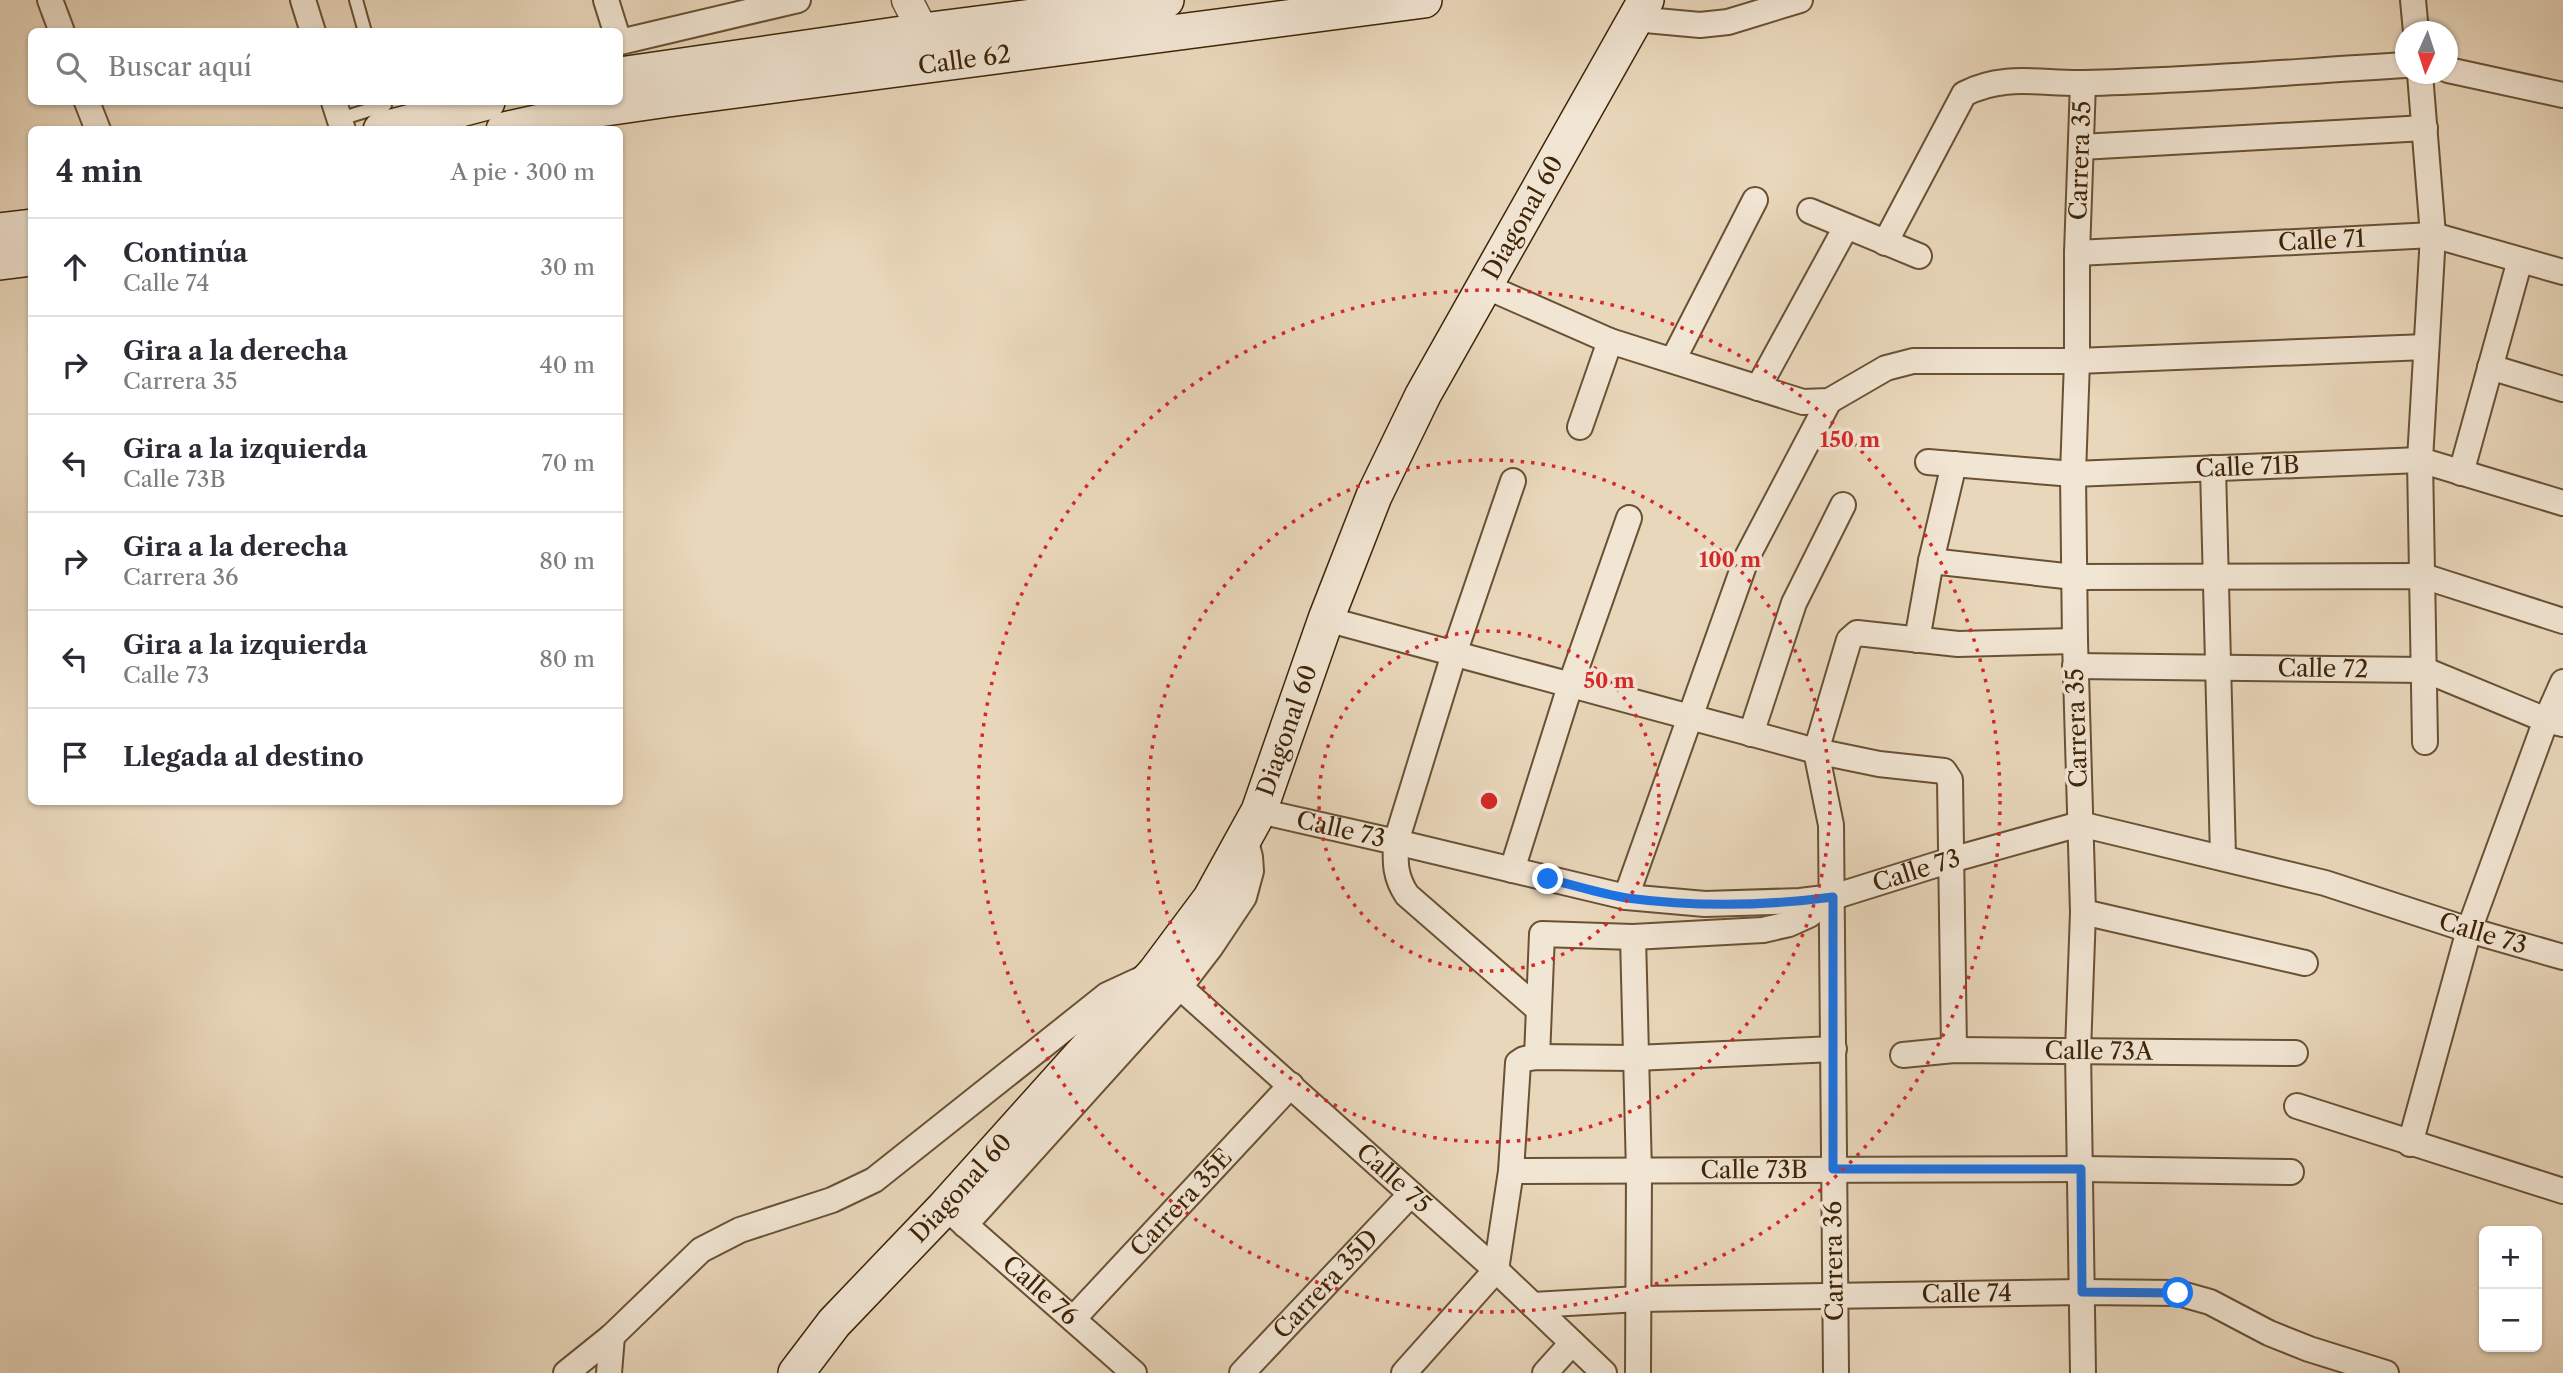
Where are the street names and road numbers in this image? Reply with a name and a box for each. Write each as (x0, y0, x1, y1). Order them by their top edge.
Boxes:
street label: Calle 62 (916, 39, 1012, 80)
street label: Carrera 35 (2063, 100, 2096, 221)
street label: Diagonal 60 (1476, 151, 1569, 284)
street label: Calle 71 (2277, 223, 2366, 257)
street label: Calle 71B (2195, 450, 2300, 483)
street label: Calle 72 (2277, 653, 2369, 683)
street label: Diagonal 60 (1250, 661, 1323, 800)
street label: Carrera 35 (2060, 668, 2093, 788)
street label: Calle 73 (1294, 805, 1388, 853)
street label: Calle 73 (1869, 843, 1963, 898)
street label: Calle 73 (2435, 906, 2530, 960)
street label: Calle 73A (2045, 1036, 2154, 1066)
street label: Diagonal 60 (904, 1128, 1018, 1248)
street label: Calle 75 (1351, 1137, 1437, 1219)
street label: Carrera 35E (1124, 1143, 1238, 1262)
street label: Calle 73B (1700, 1155, 1808, 1184)
street label: Carrera 36 (1818, 1200, 1849, 1322)
street label: Carrera 35D (1267, 1223, 1384, 1344)
street label: Calle 76 (997, 1249, 1084, 1331)
street label: Calle 74 (1921, 1278, 2012, 1309)

